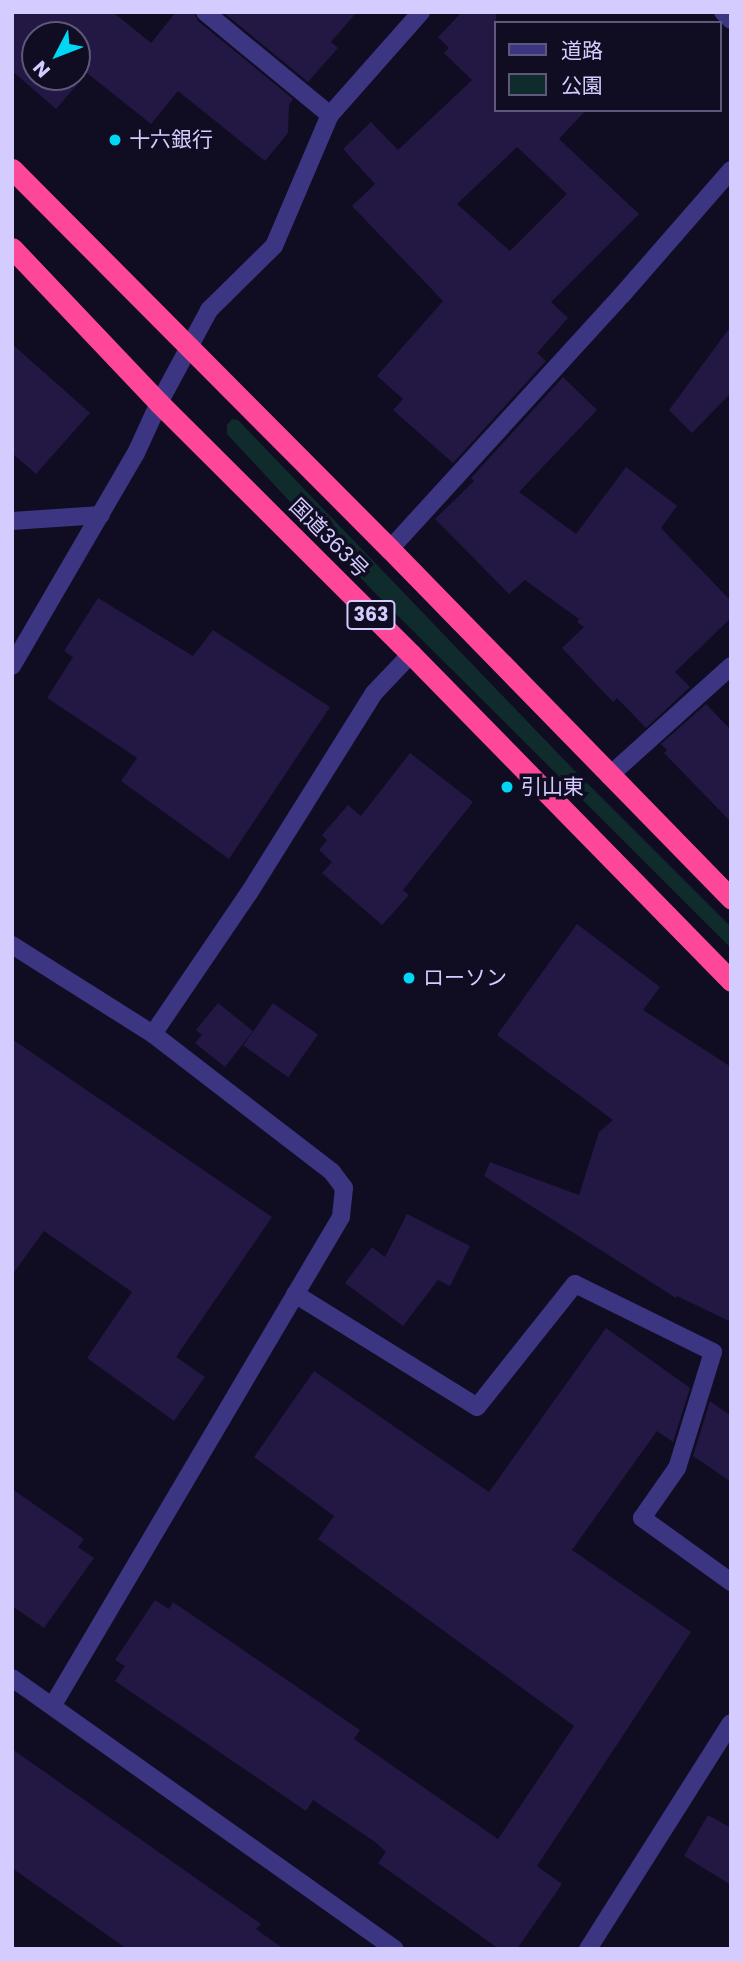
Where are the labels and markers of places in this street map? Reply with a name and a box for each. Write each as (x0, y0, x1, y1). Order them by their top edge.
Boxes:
place label: 十六銀行 (129, 127, 213, 153)
marker: 十六銀行 (107, 132, 123, 148)
place label: 引山東 (521, 774, 584, 800)
marker: 引山東 (499, 779, 515, 795)
place label: ローソン (423, 965, 507, 991)
marker: ローソン (401, 970, 417, 986)

